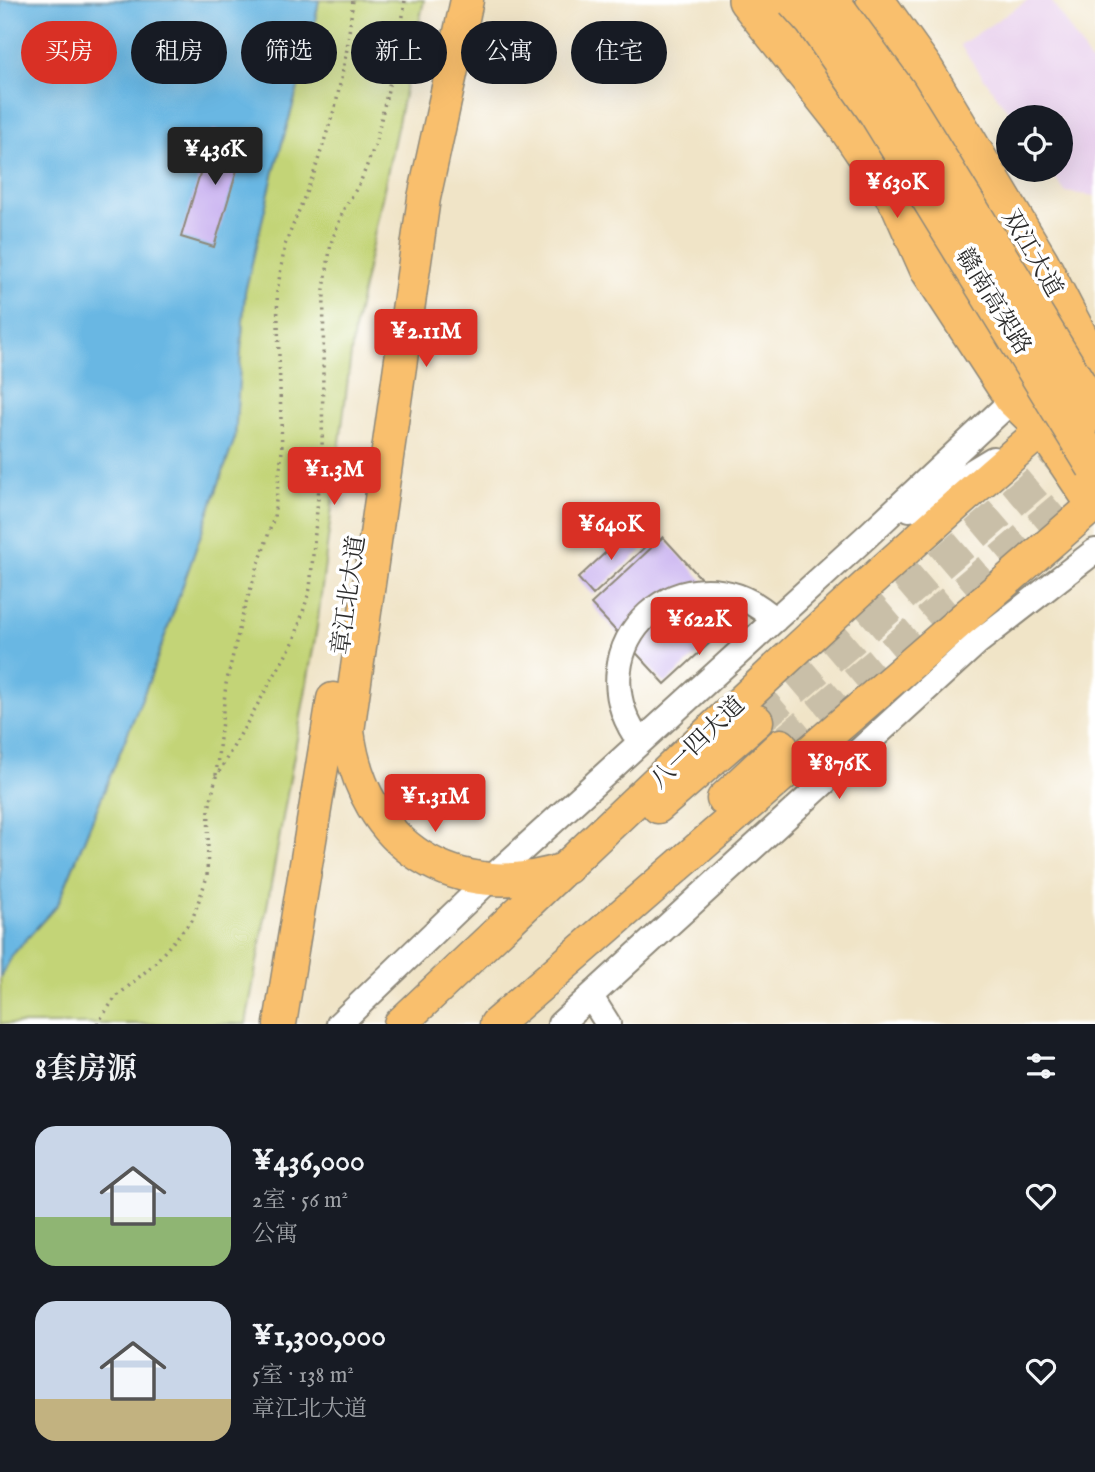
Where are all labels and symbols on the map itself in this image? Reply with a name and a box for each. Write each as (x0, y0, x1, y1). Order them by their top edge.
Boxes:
pin: ¥436K (166, 128, 264, 187)
pin: ¥630K (848, 160, 946, 220)
street label: 双江大道 (994, 204, 1069, 303)
street label: 赣南高架路 (948, 243, 1038, 361)
pin: ¥2.11M (369, 310, 483, 369)
pin: ¥1.3M (285, 448, 383, 507)
pin: ¥640K (562, 503, 660, 562)
street label: 章江北大道 (326, 534, 373, 657)
pin: ¥622K (650, 598, 748, 657)
street label: 八一四大道 (644, 690, 752, 796)
pin: ¥876K (790, 742, 888, 801)
pin: ¥1.31M (378, 774, 492, 834)

